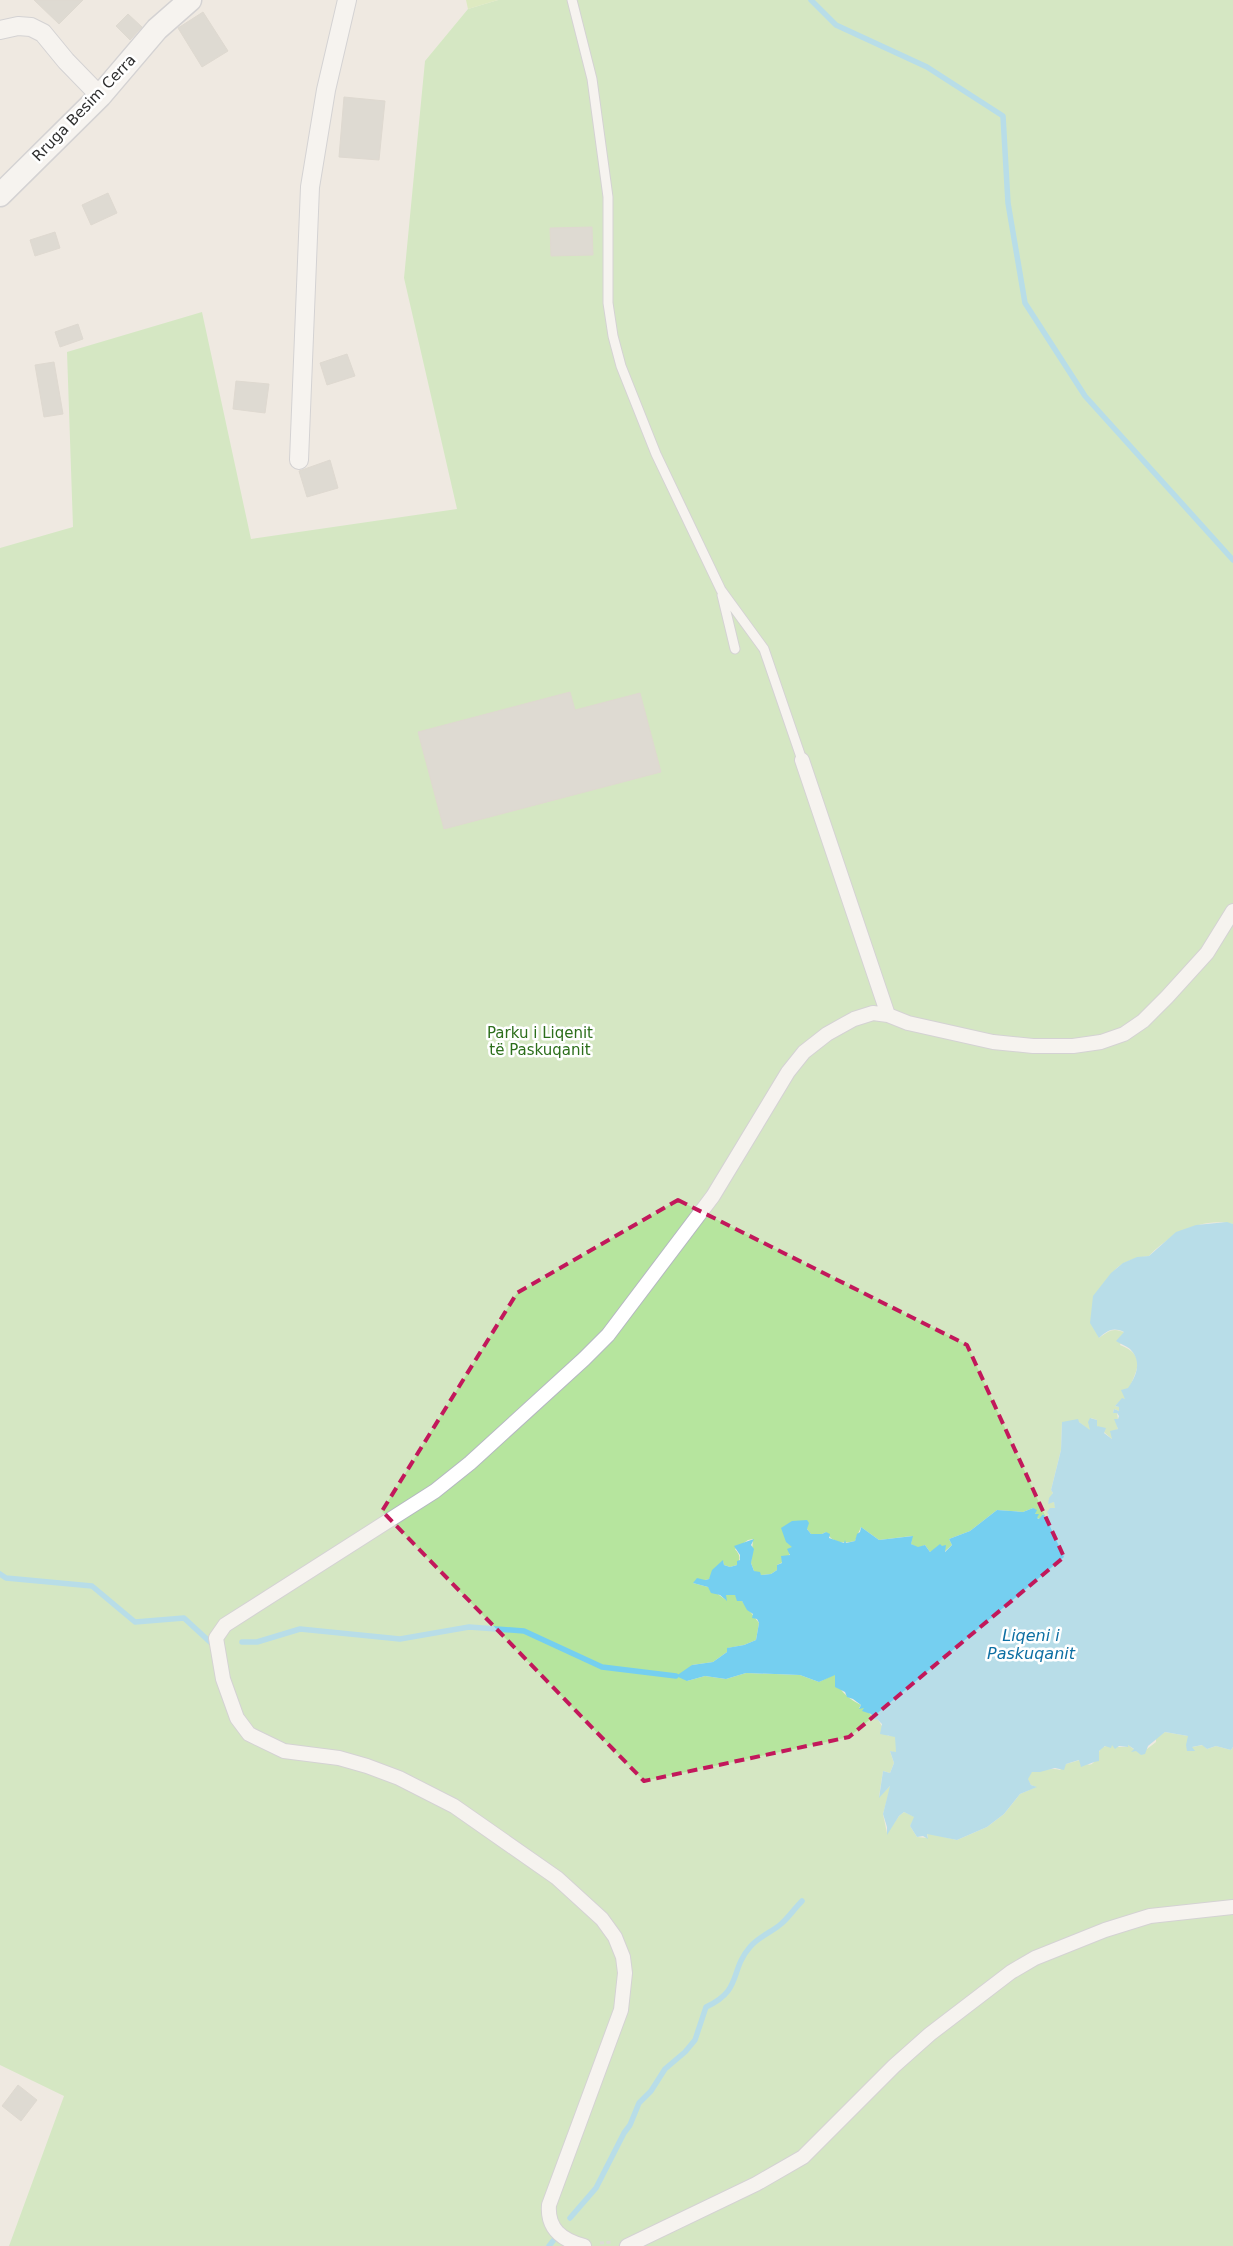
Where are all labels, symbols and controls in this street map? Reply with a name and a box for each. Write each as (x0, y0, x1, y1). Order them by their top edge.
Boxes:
street label: Rruga Besim Cerra (28, 51, 140, 165)
park label: Parku i Liqenit të Paskuqanit (487, 1024, 593, 1059)
water label: Liqeni i Paskuqanit (987, 1626, 1076, 1663)

